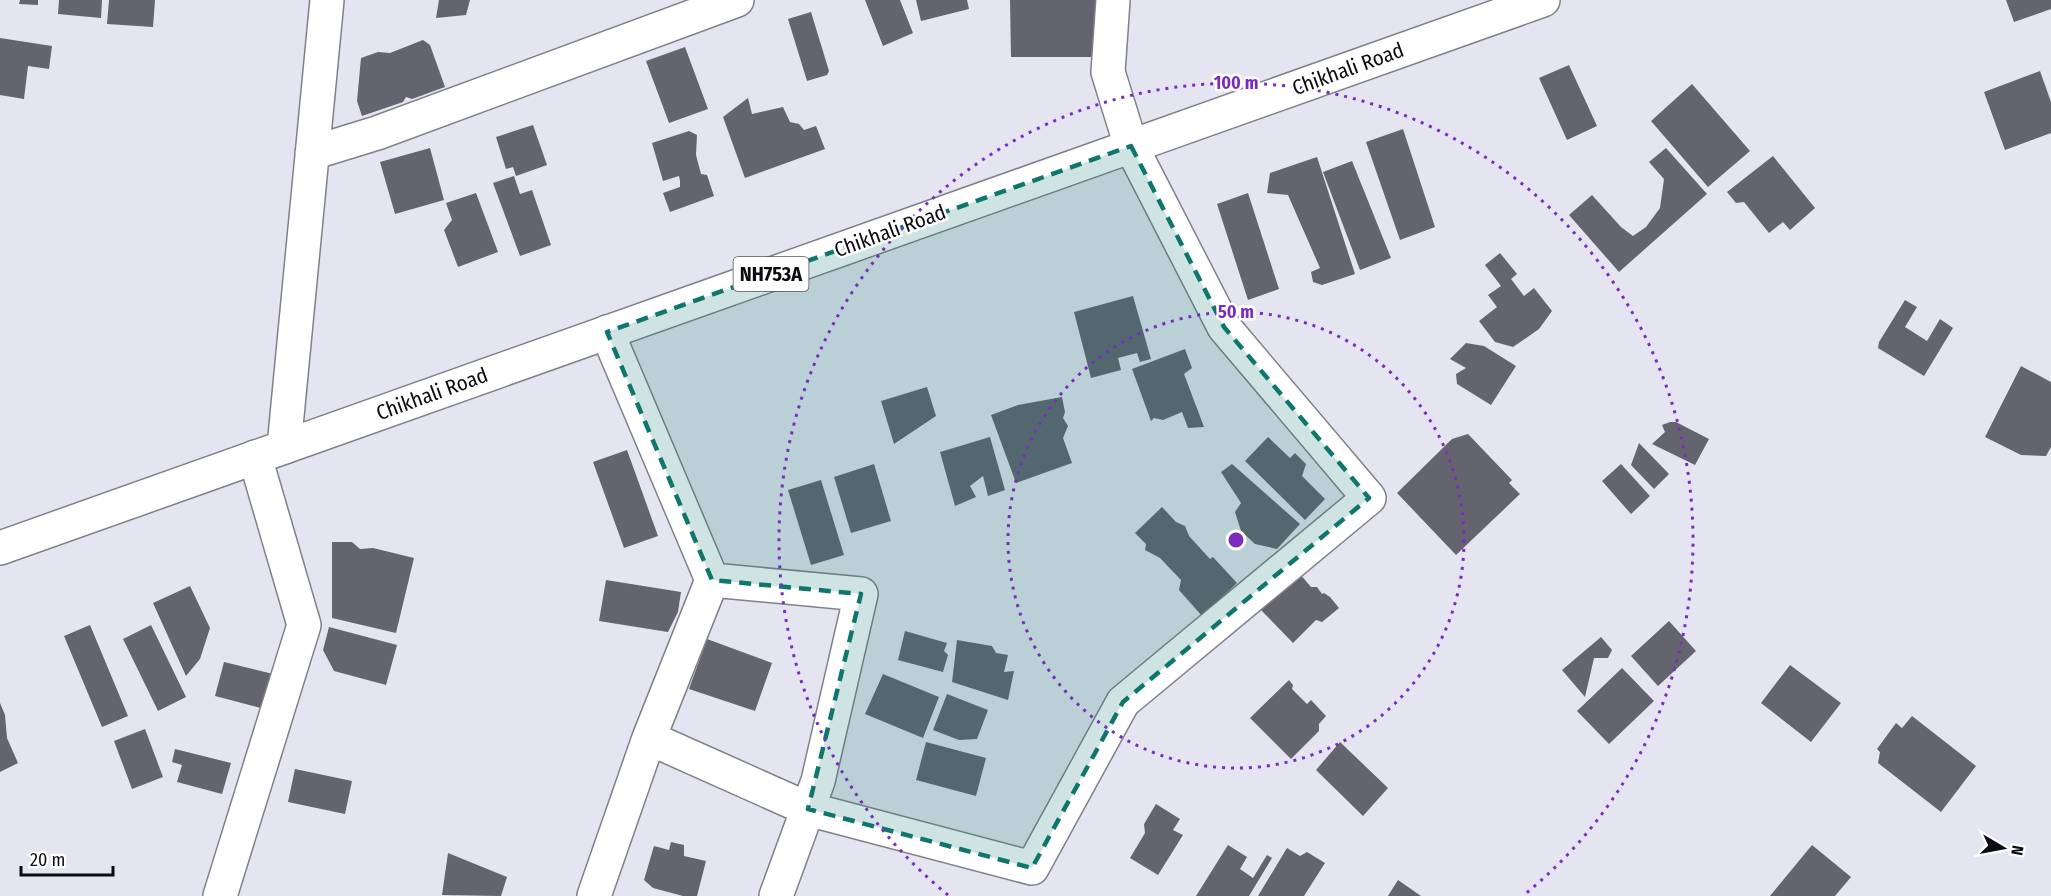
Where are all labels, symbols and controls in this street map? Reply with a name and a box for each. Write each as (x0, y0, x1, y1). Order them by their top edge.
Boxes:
street label: Chikhali Road (1289, 37, 1407, 101)
text: 100 m (1214, 72, 1258, 94)
street label: Chikhali Road (831, 199, 949, 263)
road number: NH753A (734, 257, 808, 291)
text: 50 m (1218, 301, 1254, 323)
street label: Chikhali Road (373, 362, 491, 426)
centre of rings (1226, 530, 1246, 550)
north arrow (1973, 818, 2033, 878)
scale bar (21, 839, 112, 877)
text: N (2007, 844, 2027, 857)
text: 20 m (30, 849, 65, 871)

